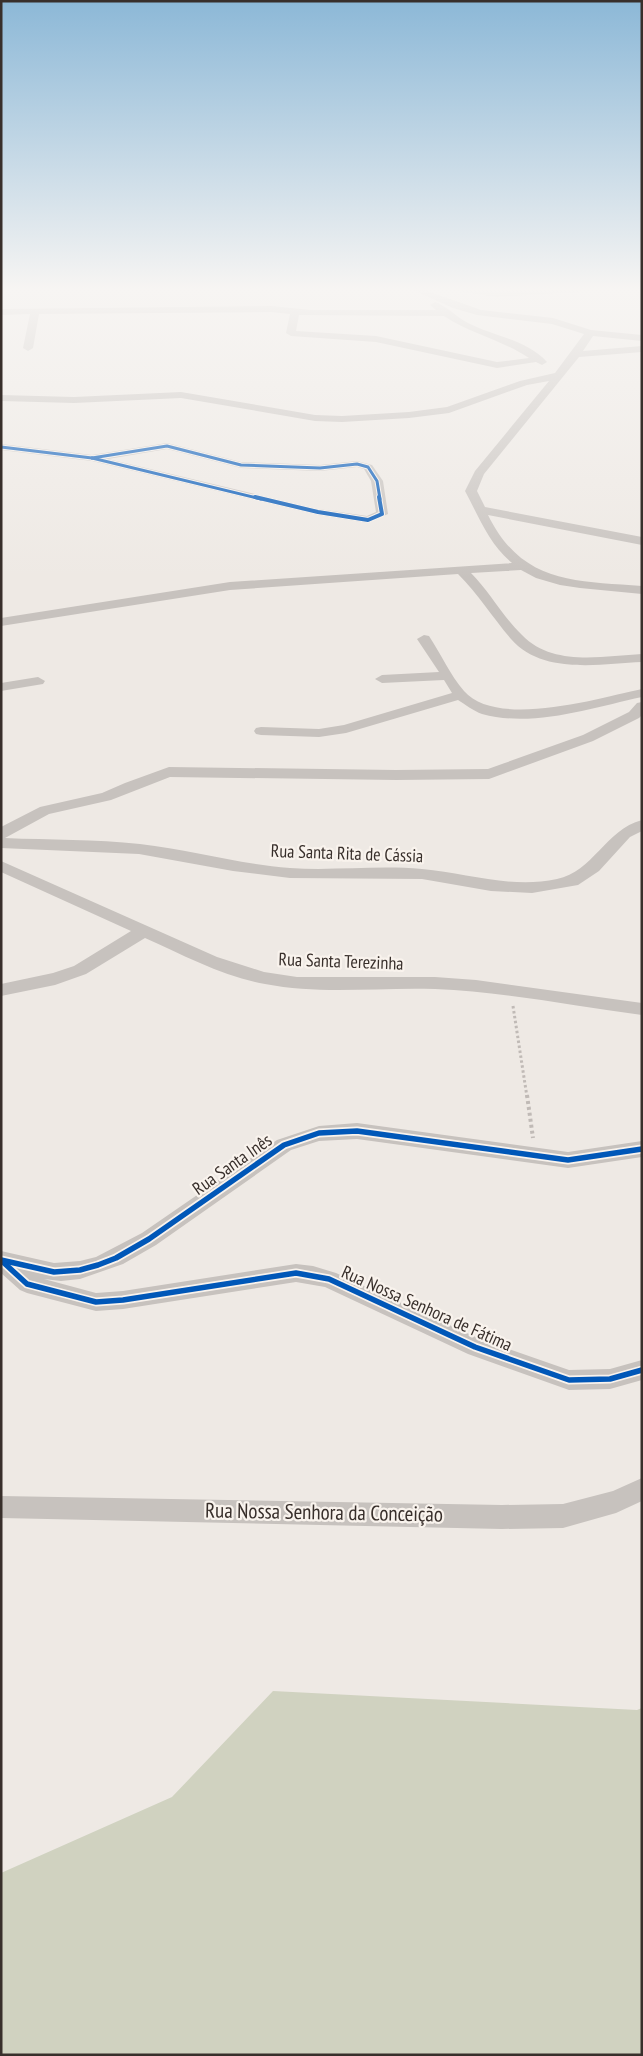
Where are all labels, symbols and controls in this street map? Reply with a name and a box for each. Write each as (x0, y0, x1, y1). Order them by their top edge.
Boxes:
street label: Rua Santa Rita de Cássia (270, 839, 424, 867)
street label: Rua Santa Terezinha (278, 947, 404, 975)
street label: Rua Santa Inês (188, 1128, 276, 1200)
street label: Rua Nossa Senhora de Fátima (338, 1260, 516, 1356)
street label: Rua Nossa Senhora da Conceição (205, 1496, 443, 1528)

